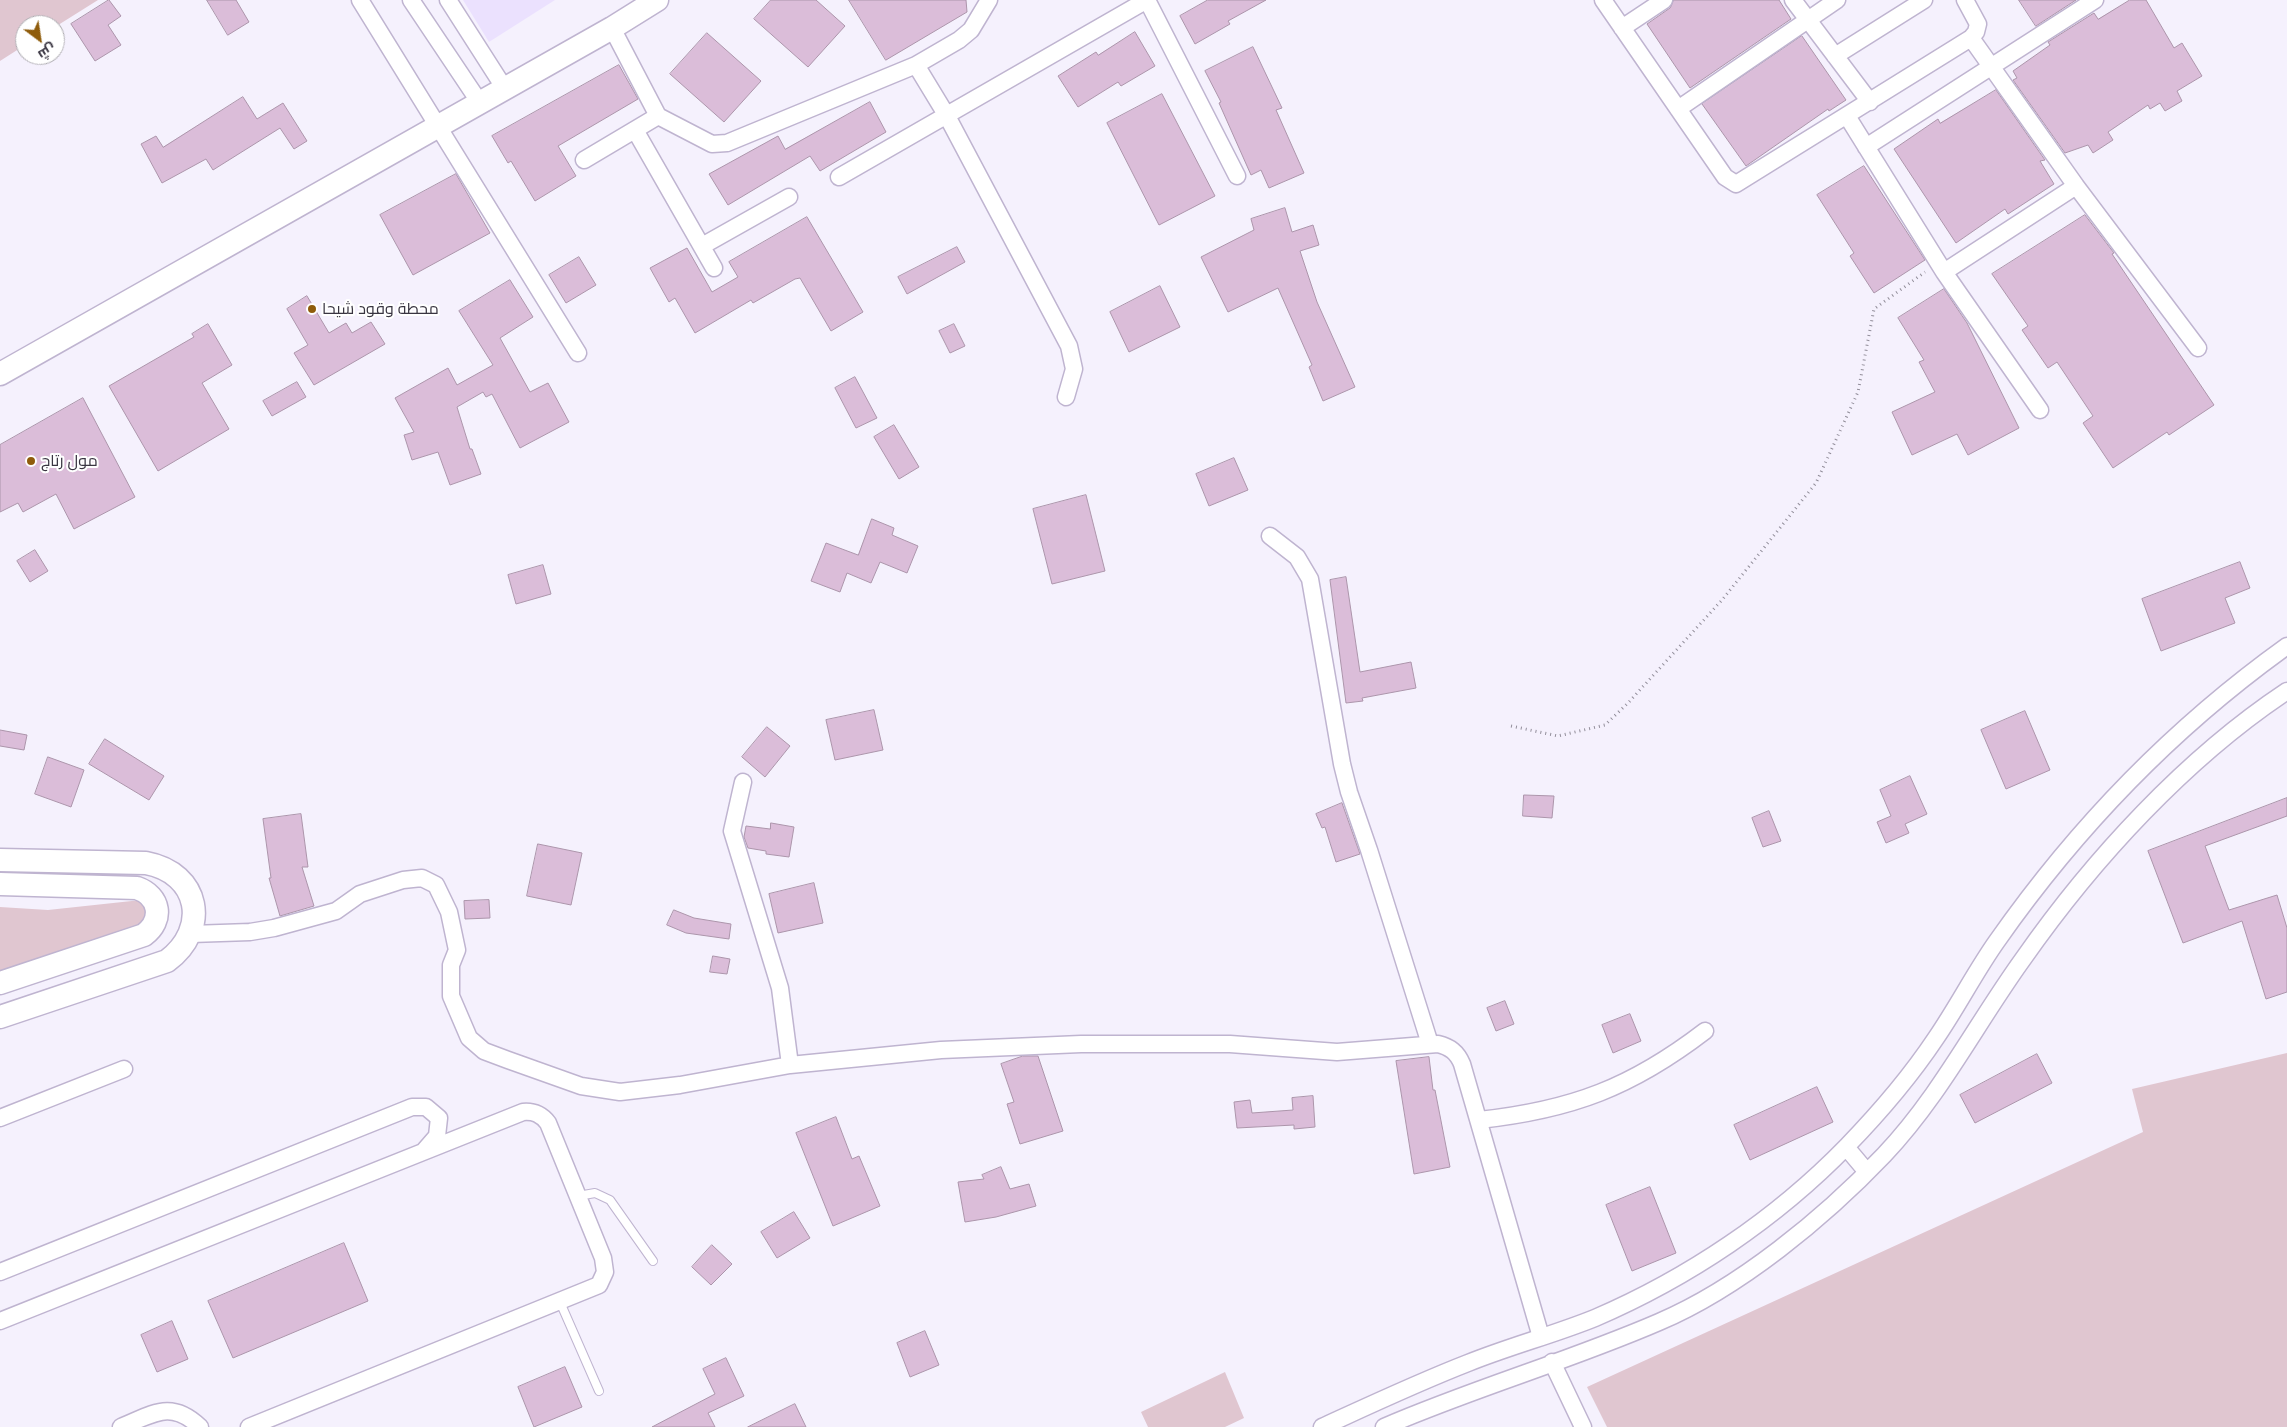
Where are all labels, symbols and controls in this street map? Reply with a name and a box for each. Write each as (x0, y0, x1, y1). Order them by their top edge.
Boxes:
north arrow (15, 15, 65, 65)
text: ش (35, 41, 60, 64)
place label: محطة وقود شيحا (322, 299, 439, 319)
marker: محطة وقود شيحا (306, 303, 318, 315)
place label: مول رتاج (41, 451, 98, 471)
marker: مول رتاج (25, 455, 37, 467)

